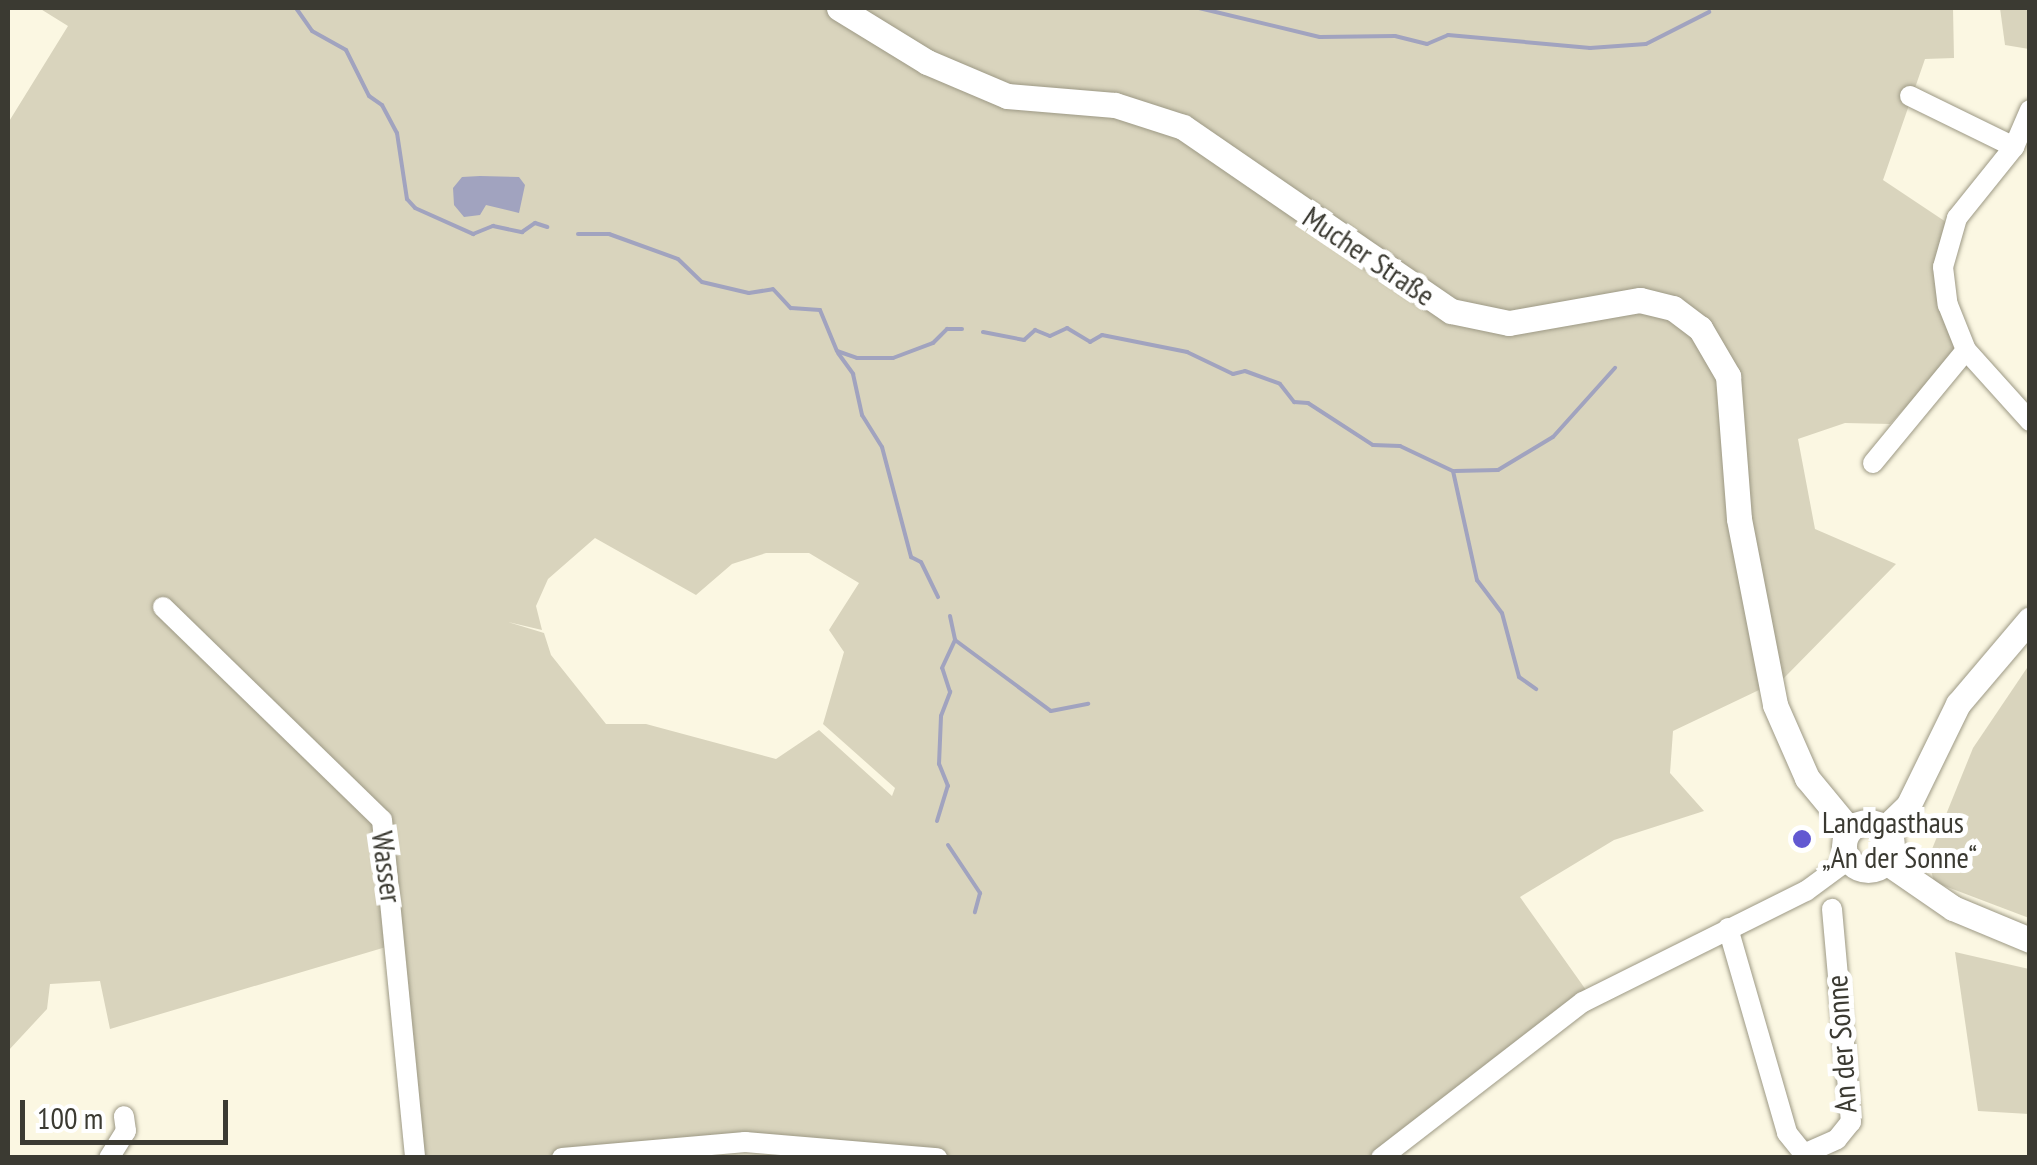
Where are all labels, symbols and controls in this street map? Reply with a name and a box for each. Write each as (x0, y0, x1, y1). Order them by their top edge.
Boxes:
street label: Mucher Straße (1296, 199, 1442, 313)
place label: Landgasthaus „An der Sonne“ (1822, 804, 1977, 874)
marker: Landgasthaus „An der Sonne“ (1791, 828, 1813, 850)
street label: Wasser (364, 829, 410, 905)
street label: An der Sonne (1818, 974, 1864, 1114)
scale bar (25, 1080, 232, 1142)
text: 100 m (37, 1098, 103, 1137)

